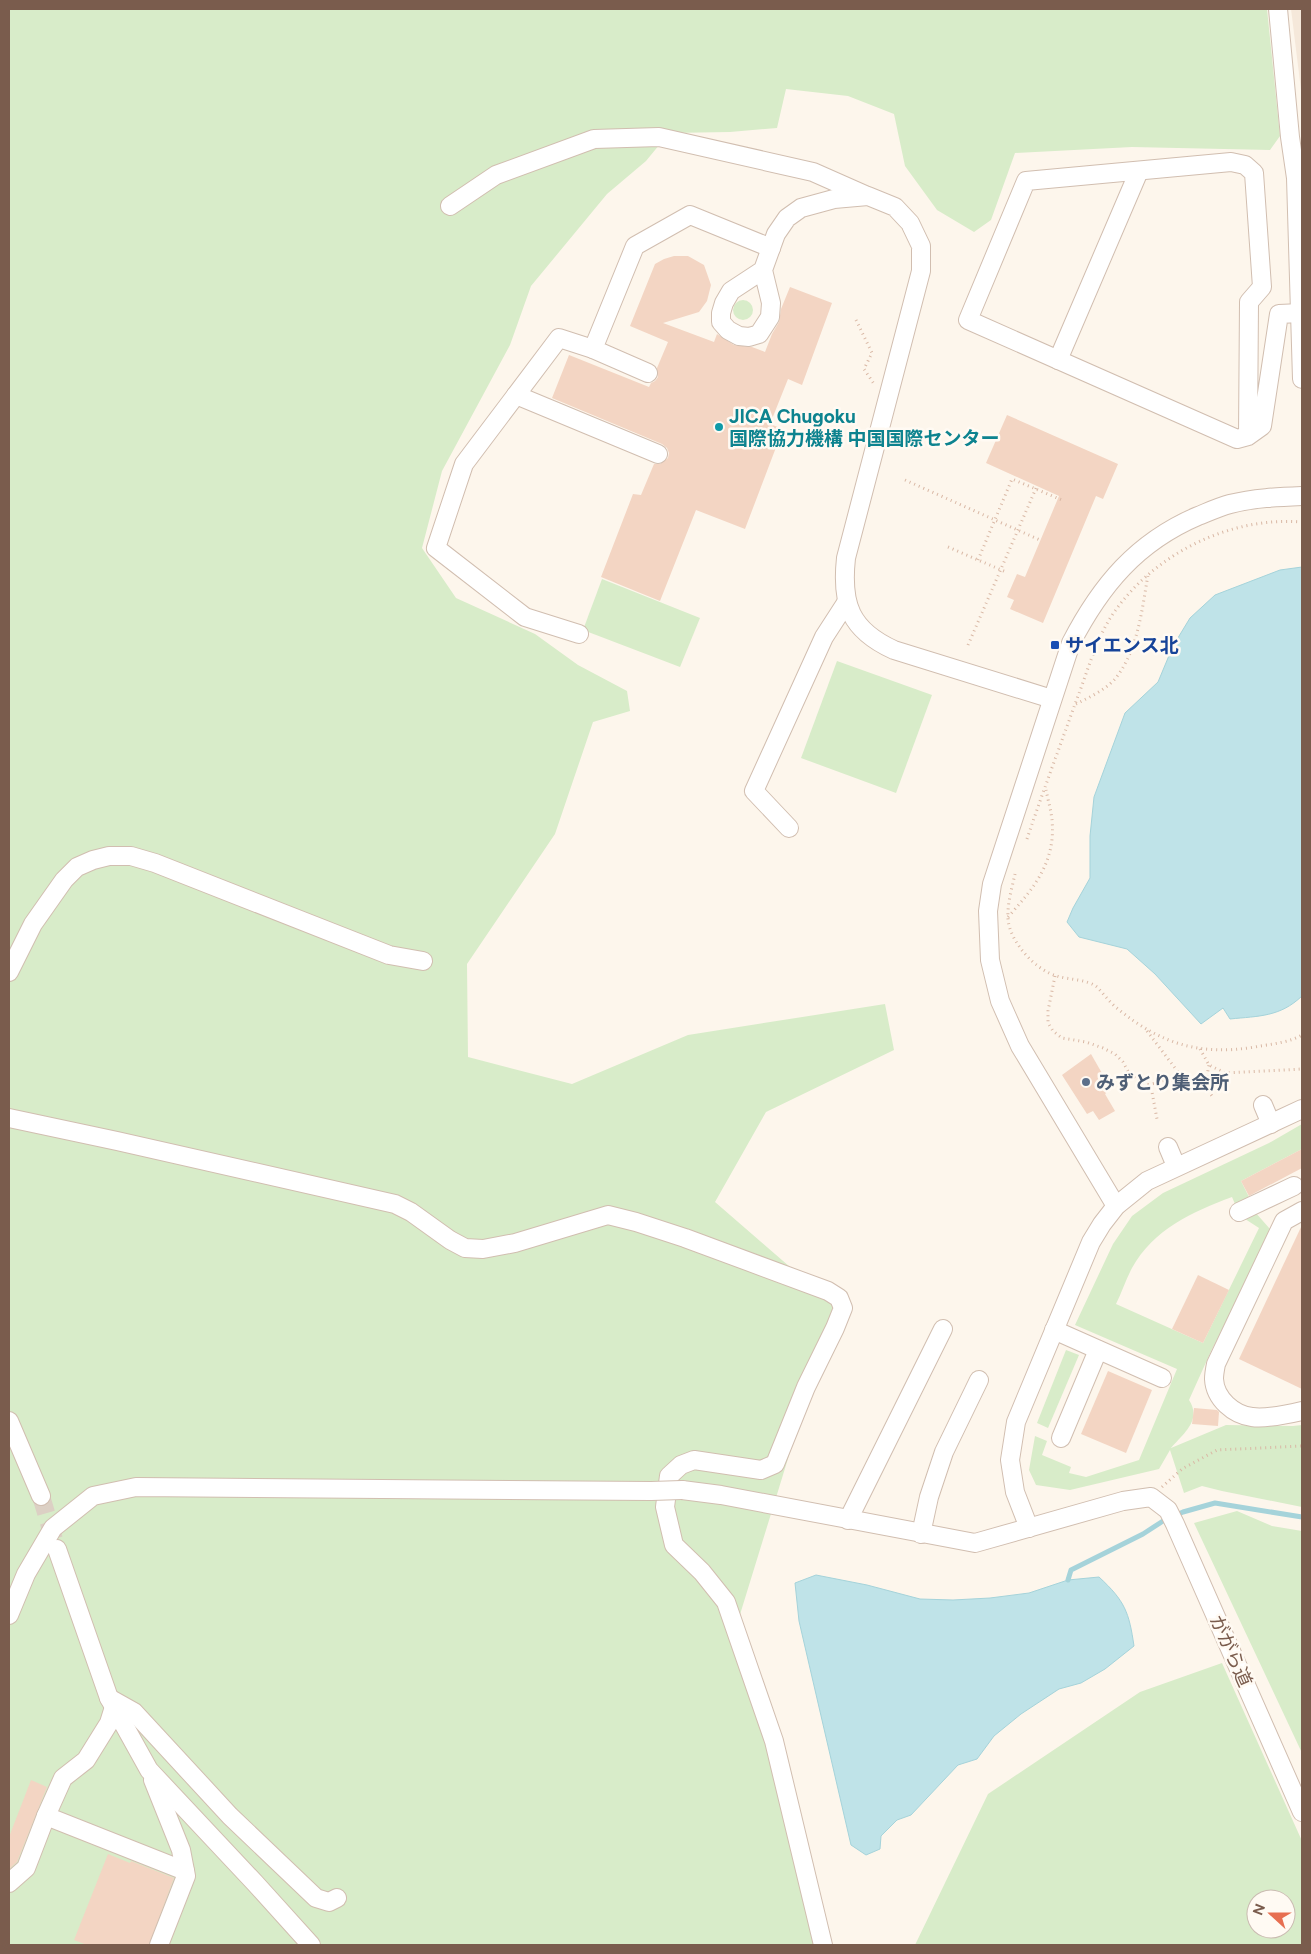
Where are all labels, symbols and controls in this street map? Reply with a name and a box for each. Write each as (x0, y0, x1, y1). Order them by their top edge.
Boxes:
place label: JICA Chugoku 国際協力機構 中国国際センター (729, 405, 1000, 450)
marker: JICA Chugoku 国際協力機構 中国国際センター (713, 421, 725, 433)
place label: サイエンス北 (1065, 634, 1178, 657)
marker: サイエンス北 (1049, 639, 1061, 651)
place label: みずとり集会所 (1096, 1071, 1229, 1094)
marker: みずとり集会所 (1080, 1076, 1092, 1088)
street label: ががら道 (1205, 1612, 1257, 1690)
north arrow (1246, 1889, 1296, 1939)
text: N (1249, 1901, 1269, 1918)

